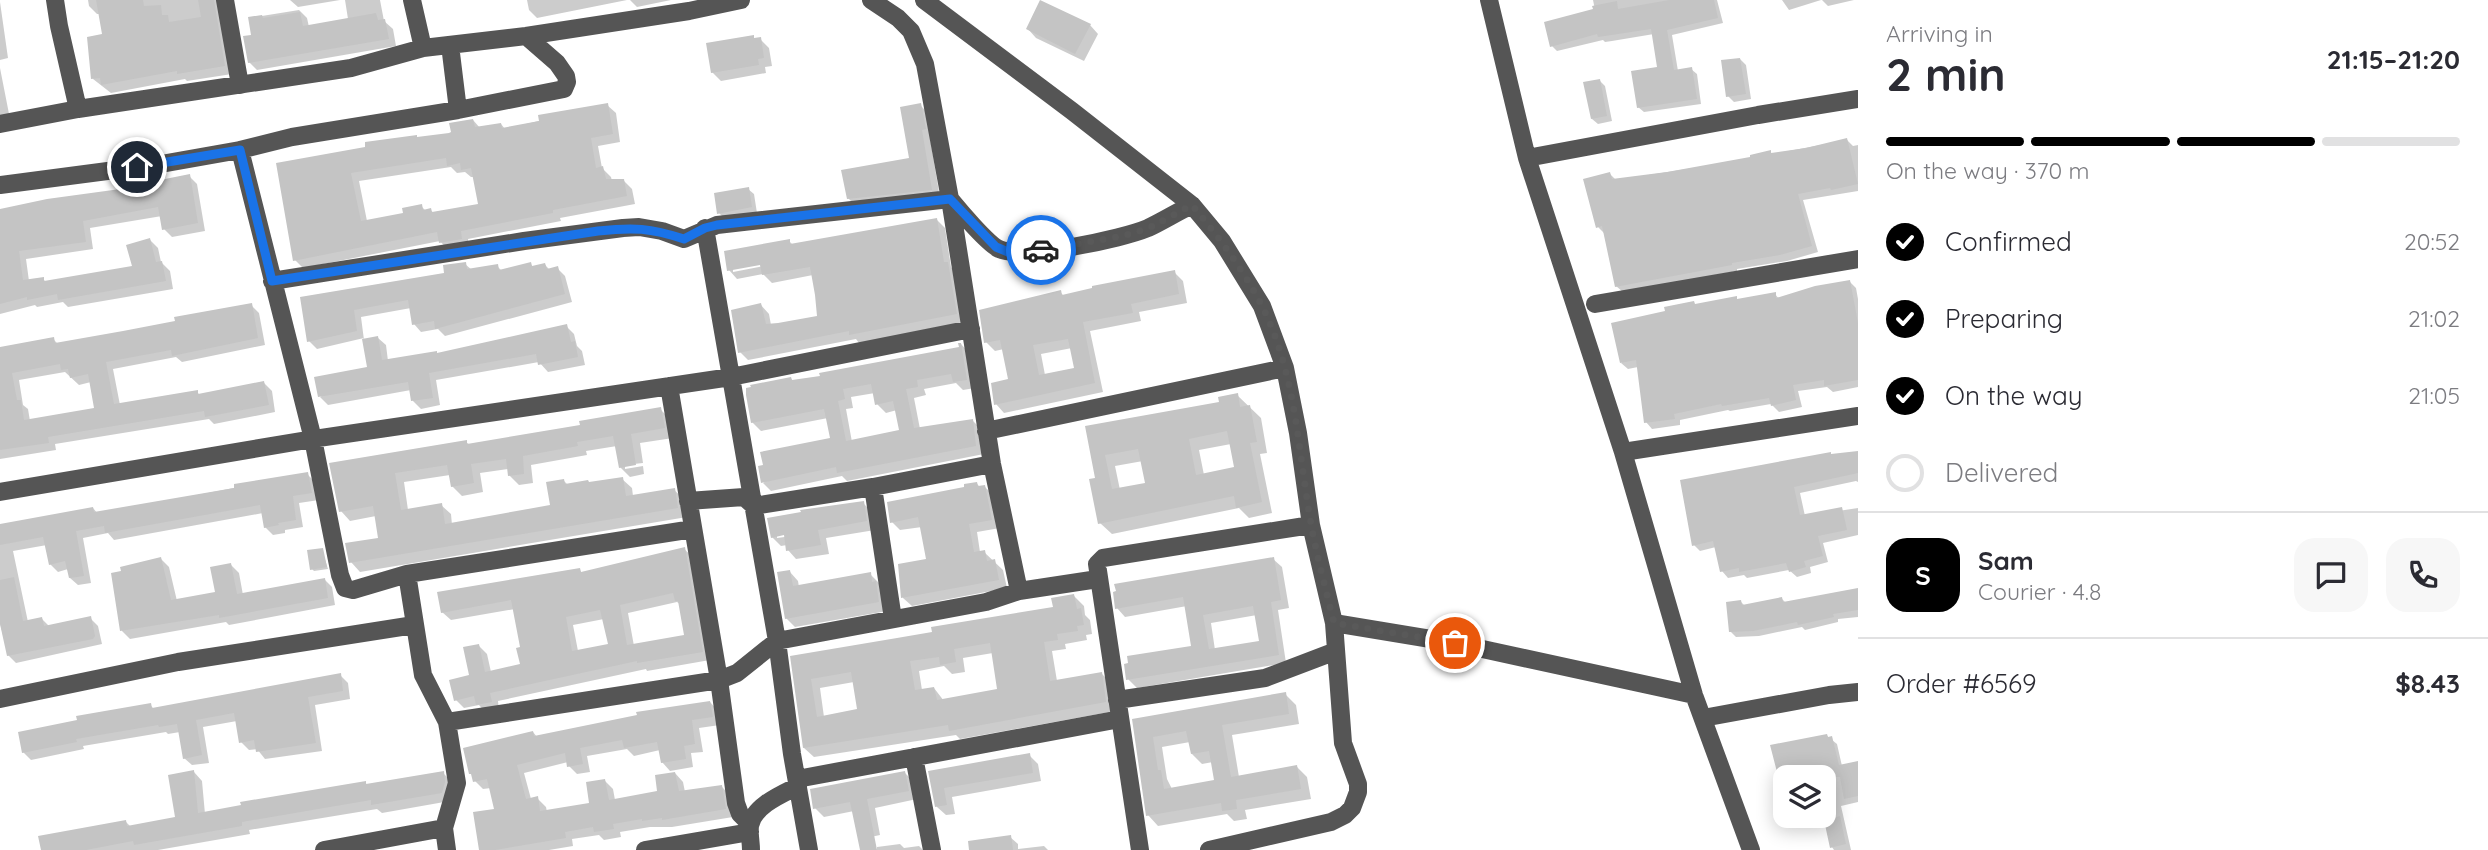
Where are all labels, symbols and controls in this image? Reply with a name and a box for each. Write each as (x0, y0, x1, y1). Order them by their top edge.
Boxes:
text: Arriving in (1886, 19, 1993, 48)
text: 21:15–21:20 (2327, 43, 2460, 76)
text: 2 min (1886, 45, 2006, 103)
pin (107, 137, 167, 197)
icon: home (118, 148, 156, 186)
text: On the way · 370 m (1886, 156, 2090, 185)
courier (1006, 215, 1076, 285)
icon: check (1886, 223, 1924, 261)
text: Confirmed (1945, 225, 2072, 258)
text: 20:52 (2404, 227, 2460, 256)
icon: car (1022, 231, 1060, 269)
icon: check (1886, 300, 1924, 338)
text: Preparing (1945, 302, 2063, 335)
text: 21:02 (2408, 304, 2460, 333)
icon: check (1886, 377, 1924, 415)
text: On the way (1945, 379, 2083, 412)
text: 21:05 (2408, 381, 2460, 410)
text: Delivered (1945, 456, 2058, 489)
button: chat (2294, 538, 2368, 612)
button: phone (2386, 538, 2460, 612)
text: Sam (1978, 544, 2034, 577)
text: S (1915, 559, 1931, 592)
text: Courier · 4.8 (1978, 577, 2101, 606)
pin (1425, 613, 1485, 673)
icon: bag (1436, 624, 1474, 662)
text: Order #6569 (1886, 667, 2037, 700)
text: $8.43 (2395, 667, 2460, 700)
map controls (1773, 765, 1836, 828)
button: layers (1773, 765, 1836, 828)

